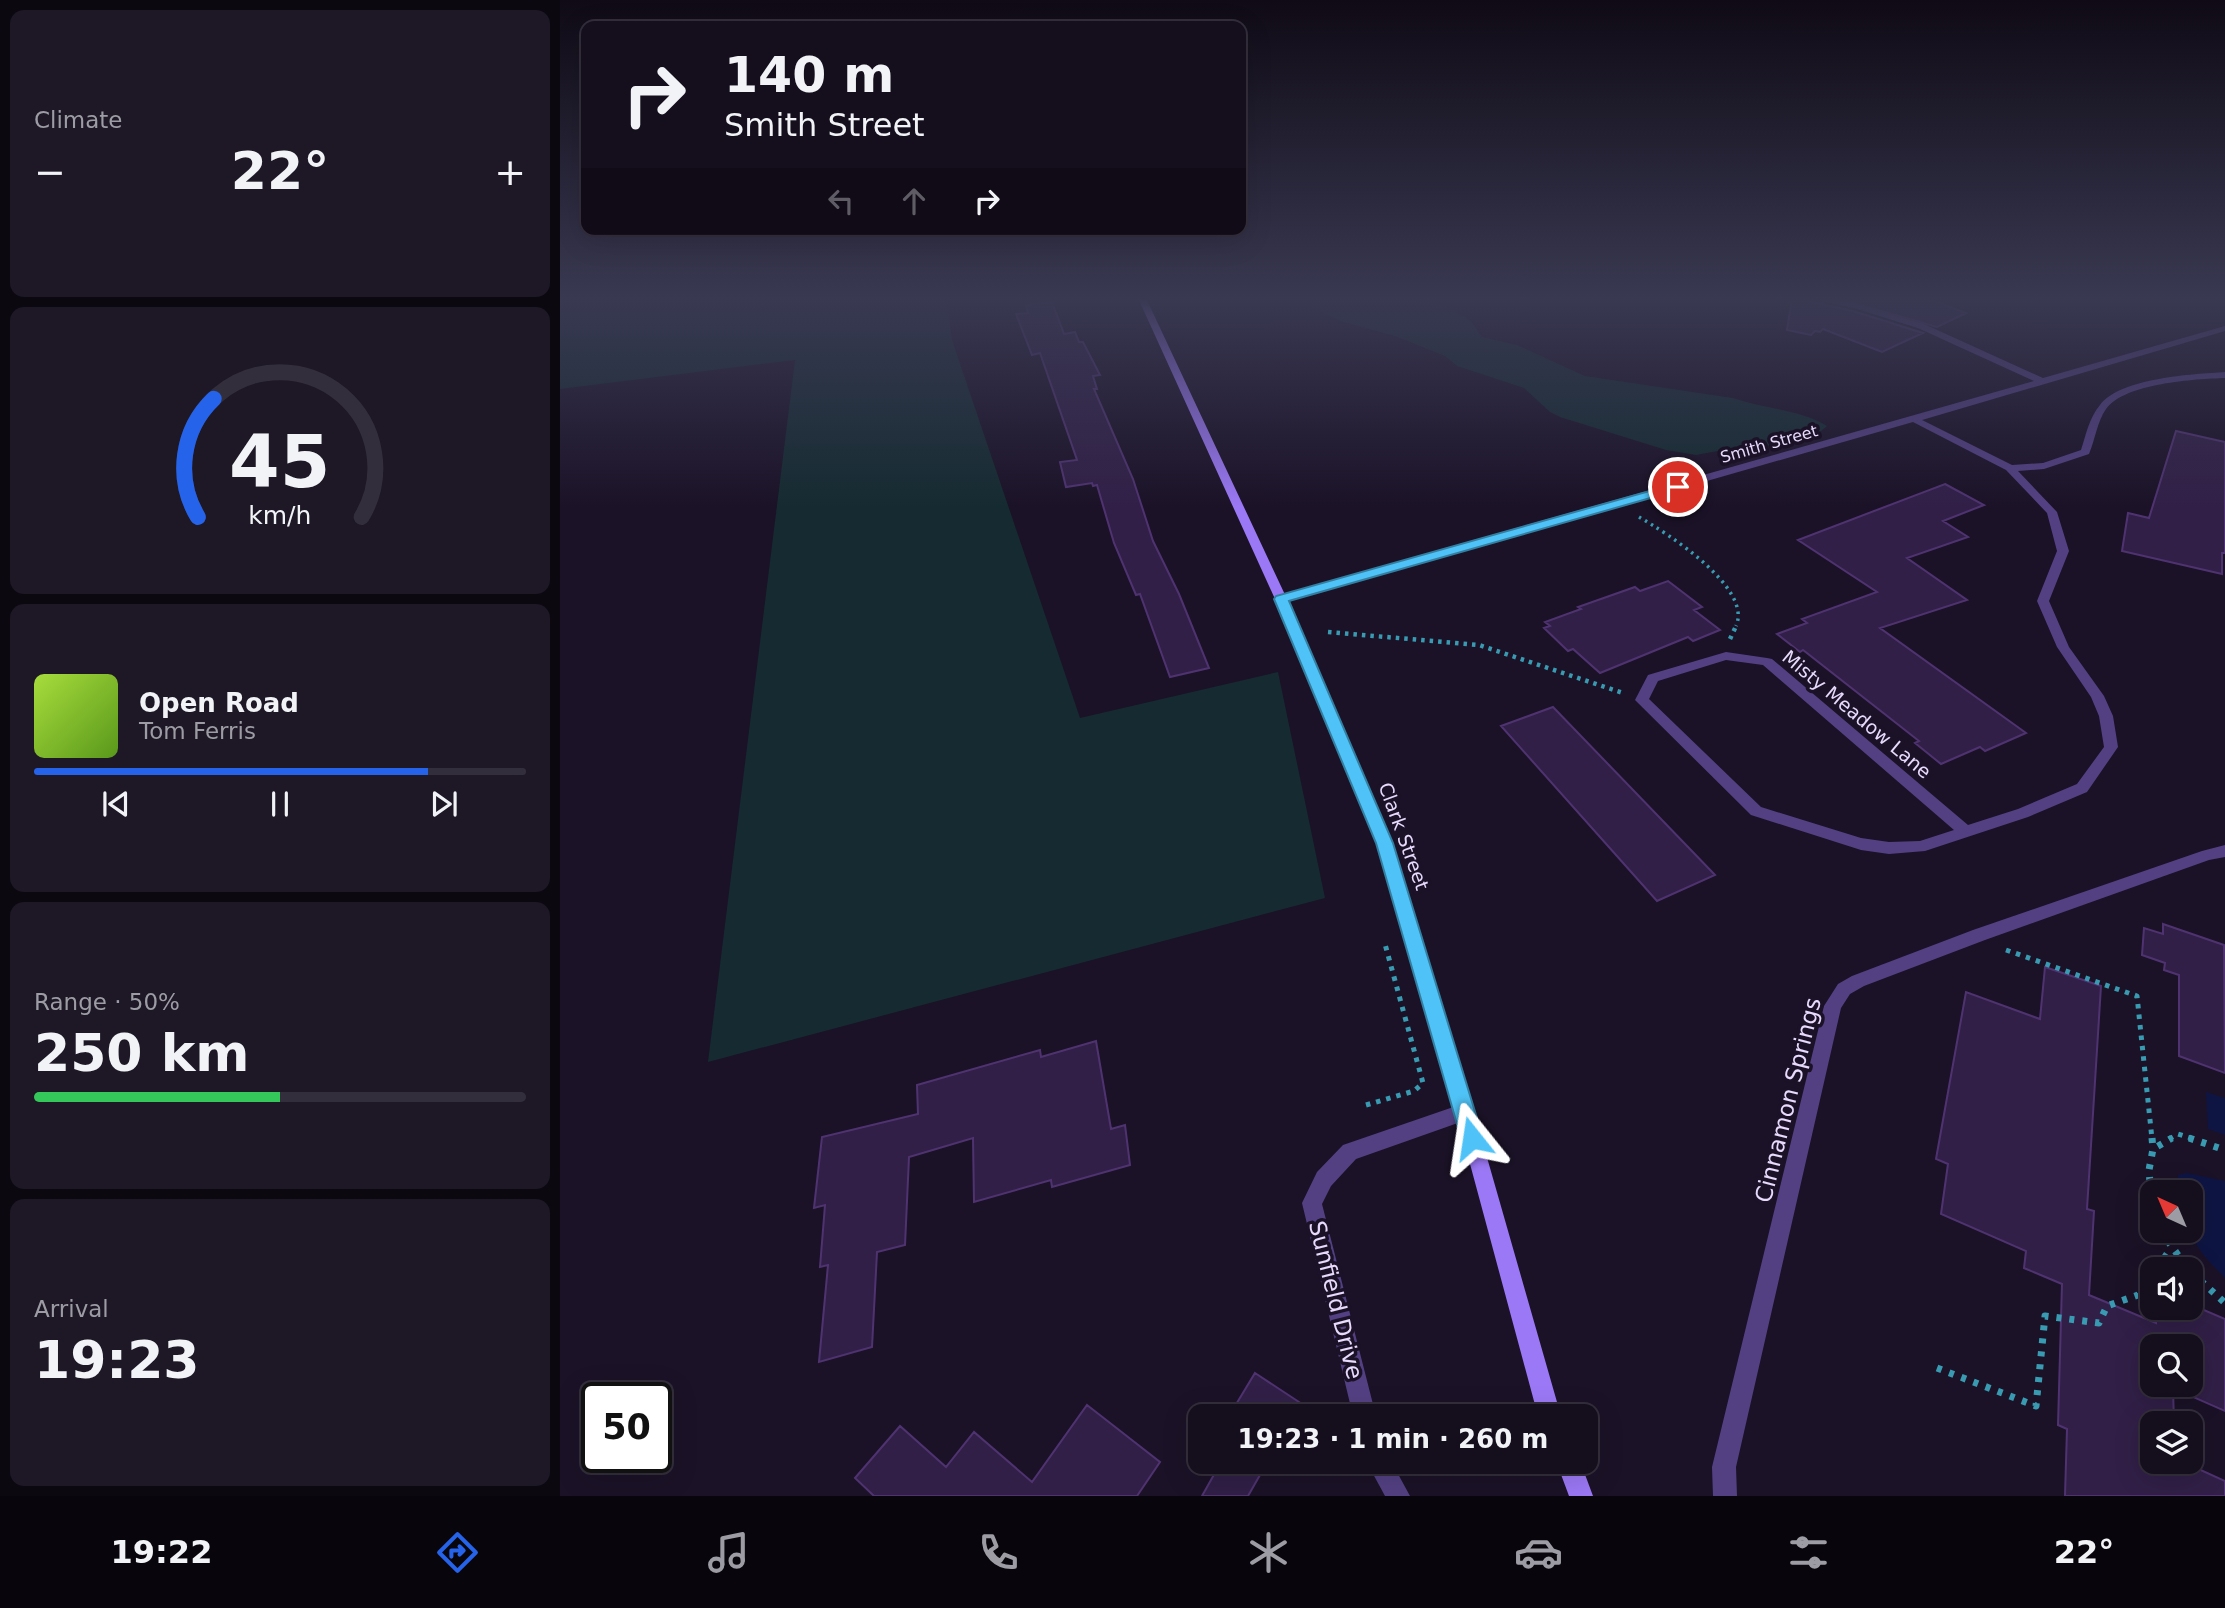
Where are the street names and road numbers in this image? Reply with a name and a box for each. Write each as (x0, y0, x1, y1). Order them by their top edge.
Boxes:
street label: Smith Street (1718, 421, 1820, 467)
street label: Misty Meadow Lane (1778, 645, 1936, 783)
street label: Clark Street (1374, 779, 1434, 893)
street label: Cinnamon Springs (1750, 995, 1826, 1205)
street label: Sunfield Drive (1304, 1218, 1368, 1382)

